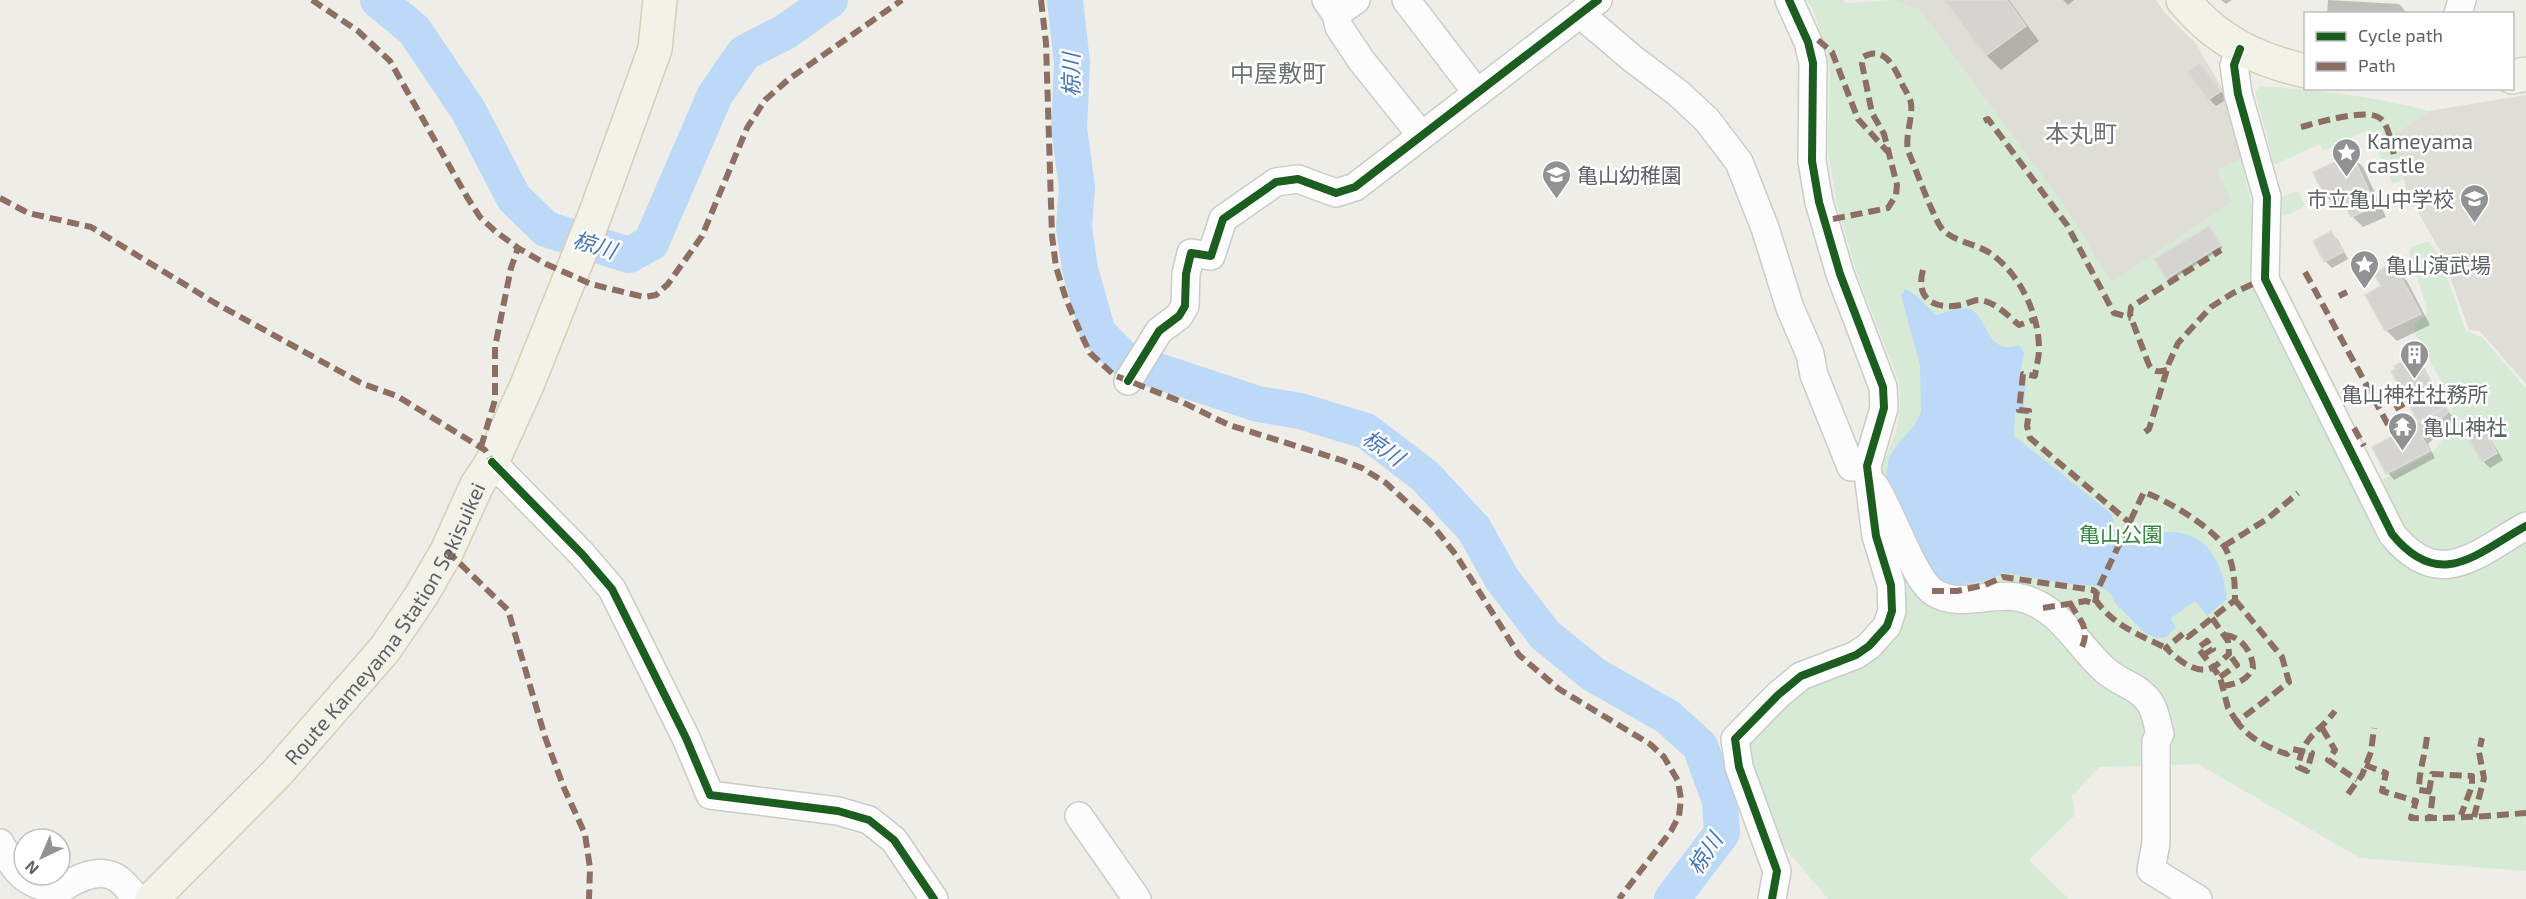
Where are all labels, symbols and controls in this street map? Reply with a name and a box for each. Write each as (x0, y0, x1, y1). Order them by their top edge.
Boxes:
legend (2304, 12, 2514, 90)
text: Cycle path (2358, 24, 2443, 46)
water label: 椋川 (1057, 51, 1083, 97)
text: Path (2358, 54, 2396, 76)
district label: 中屋敷町 (1230, 58, 1326, 87)
district label: 本丸町 (2045, 118, 2117, 147)
place label: Kameyama castle (2367, 128, 2473, 177)
place icon: Kameyama castle (2330, 136, 2362, 178)
school or university icon: 亀山幼稚園 (1540, 158, 1572, 200)
place label: 亀山幼稚園 (1577, 162, 1682, 187)
school or university icon: 市立亀山中学校 (2459, 182, 2491, 224)
place label: 市立亀山中学校 (2307, 186, 2454, 211)
water label: 椋川 (570, 225, 622, 263)
place icon: 亀山演武場 (2349, 248, 2381, 290)
place label: 亀山演武場 (2386, 252, 2491, 277)
building icon: 亀山神社社務所 (2399, 338, 2431, 380)
place label: 亀山神社社務所 (2342, 381, 2489, 406)
temple icon: 亀山神社 (2386, 410, 2418, 452)
place label: 亀山神社 (2423, 414, 2507, 439)
water label: 椋川 (1359, 424, 1411, 471)
street label: Route Kameyama Station Sekisuikei (278, 478, 489, 769)
park label: 亀山公園 (2079, 521, 2163, 546)
water label: 椋川 (1681, 826, 1728, 879)
north arrow (12, 827, 72, 887)
text: N (20, 857, 42, 879)

